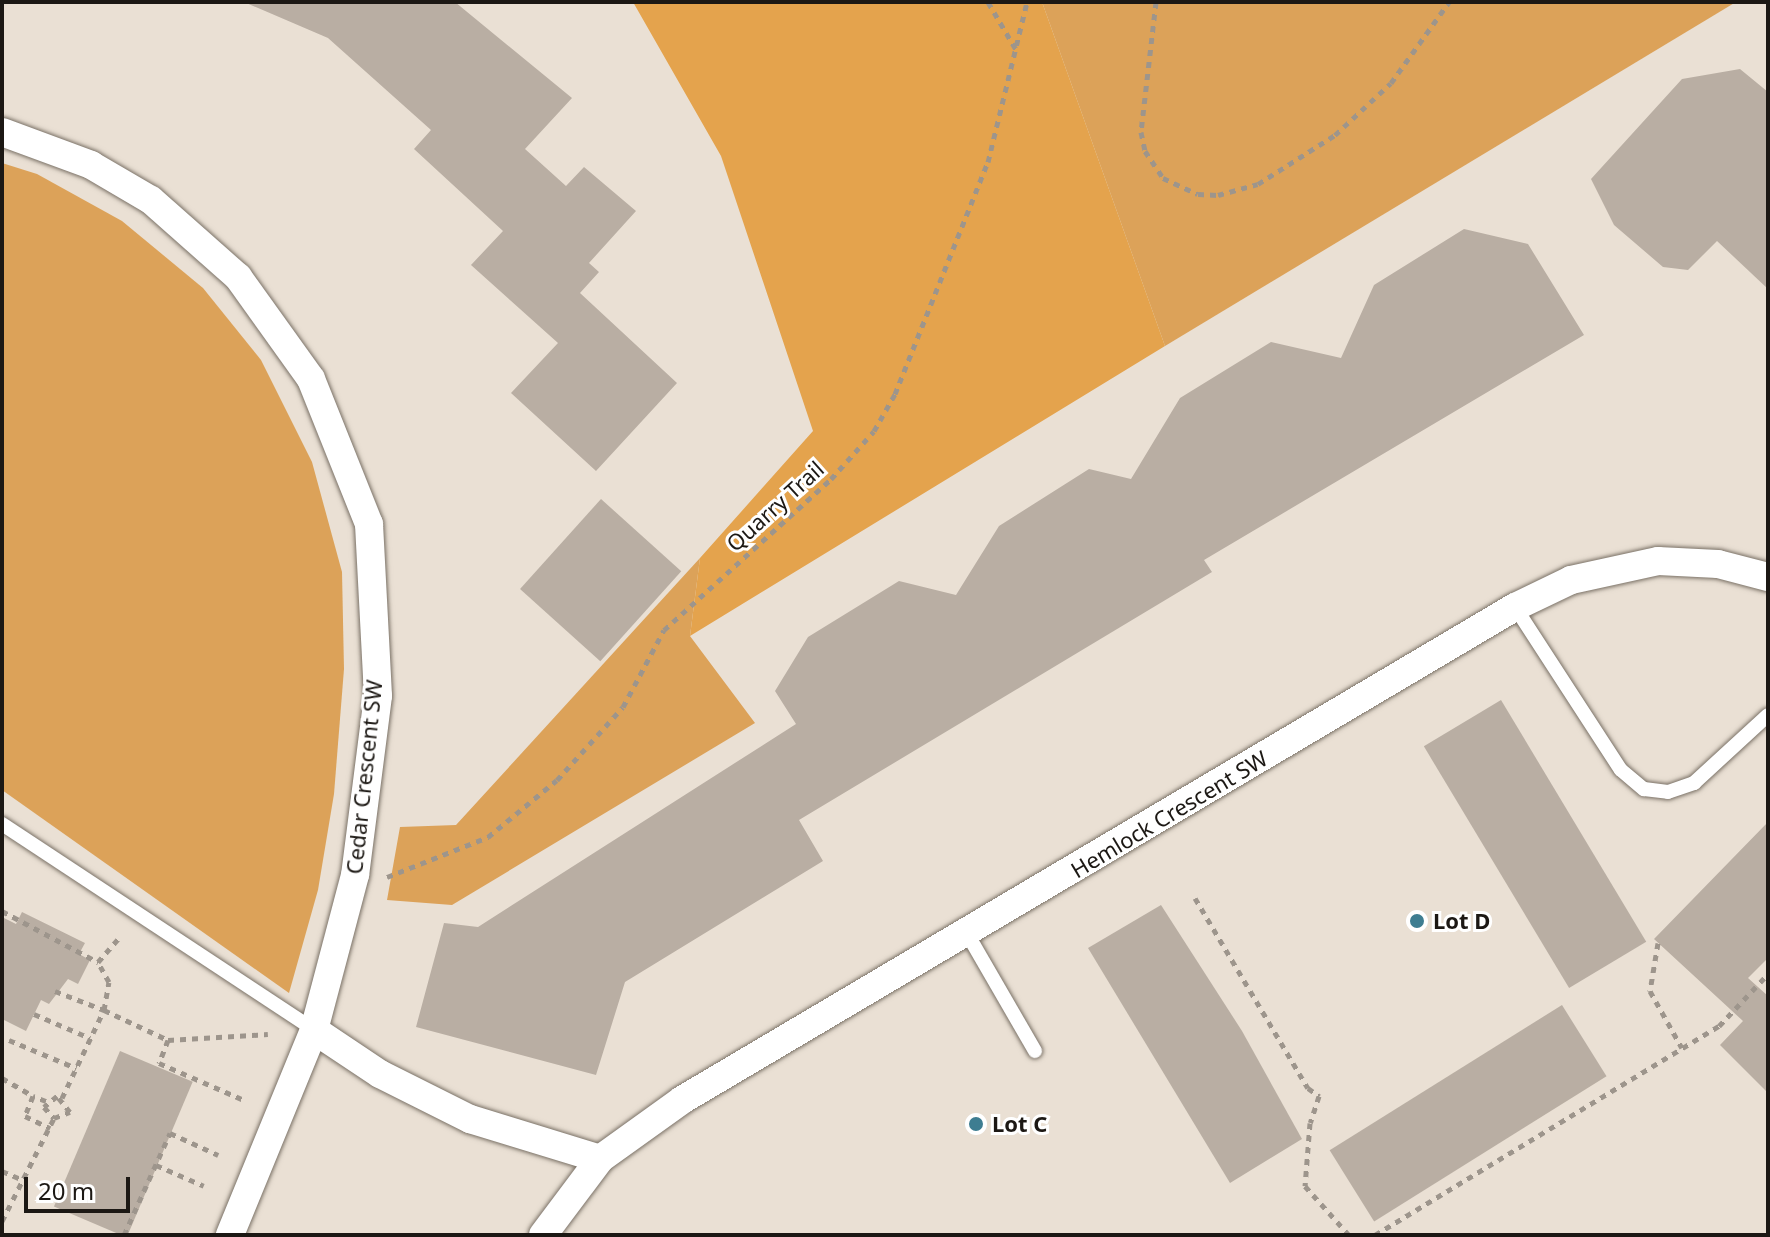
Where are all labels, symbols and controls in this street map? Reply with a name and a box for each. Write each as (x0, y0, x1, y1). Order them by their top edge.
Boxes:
street label: Quarry Trail (721, 455, 829, 557)
street label: Cedar Crescent SW (341, 679, 387, 875)
street label: Hemlock Crescent SW (1066, 745, 1272, 883)
place label: Lot D (1433, 908, 1490, 934)
marker: Lot D (1408, 912, 1426, 930)
place label: Lot C (992, 1111, 1047, 1137)
marker: Lot C (967, 1115, 985, 1133)
scale bar (28, 1161, 134, 1211)
text: 20 m (38, 1174, 94, 1207)

